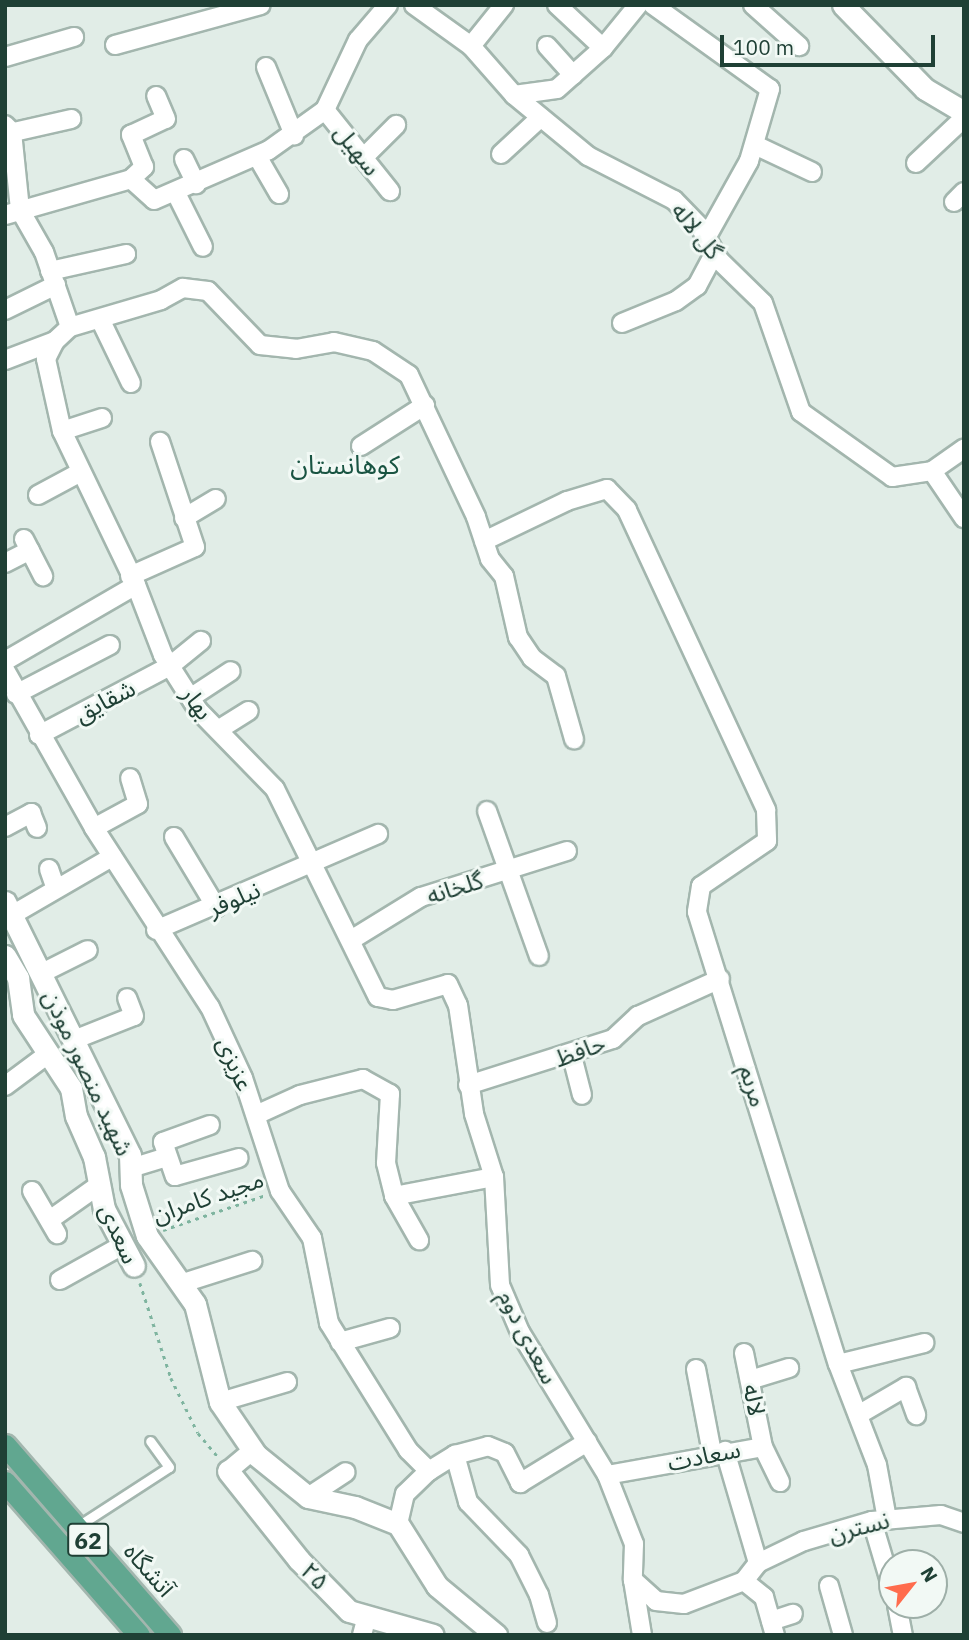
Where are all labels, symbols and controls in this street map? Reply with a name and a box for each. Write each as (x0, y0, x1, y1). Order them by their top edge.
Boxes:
scale bar (724, 21, 939, 65)
text: 100 m (733, 33, 794, 61)
street label: سهیل (328, 119, 386, 181)
street label: گل لاله (665, 197, 729, 265)
district label: کوهانستان (290, 449, 400, 481)
street label: شقایق (70, 674, 140, 728)
street label: بهار (175, 681, 219, 725)
street label: گلخانه (423, 866, 487, 910)
street label: نیلوفر (203, 875, 265, 923)
street label: شهید منصور موذن (37, 986, 139, 1160)
street label: حافظ (551, 1029, 609, 1073)
street label: عزیزی (211, 1033, 259, 1095)
street label: مریم (733, 1062, 773, 1110)
street label: مجید کامران (149, 1165, 267, 1229)
street label: سعدی (93, 1200, 145, 1268)
street label: سعدی دوم (492, 1285, 564, 1389)
street label: لاله (737, 1382, 771, 1418)
street label: سعادت (665, 1435, 743, 1477)
street label: نسترن (826, 1506, 892, 1548)
road number: 62 (67, 1520, 109, 1560)
street label: آتشگاه (118, 1537, 180, 1603)
north arrow (878, 1549, 948, 1619)
street label: ۲۵ (295, 1556, 335, 1596)
text: N (915, 1562, 943, 1586)

